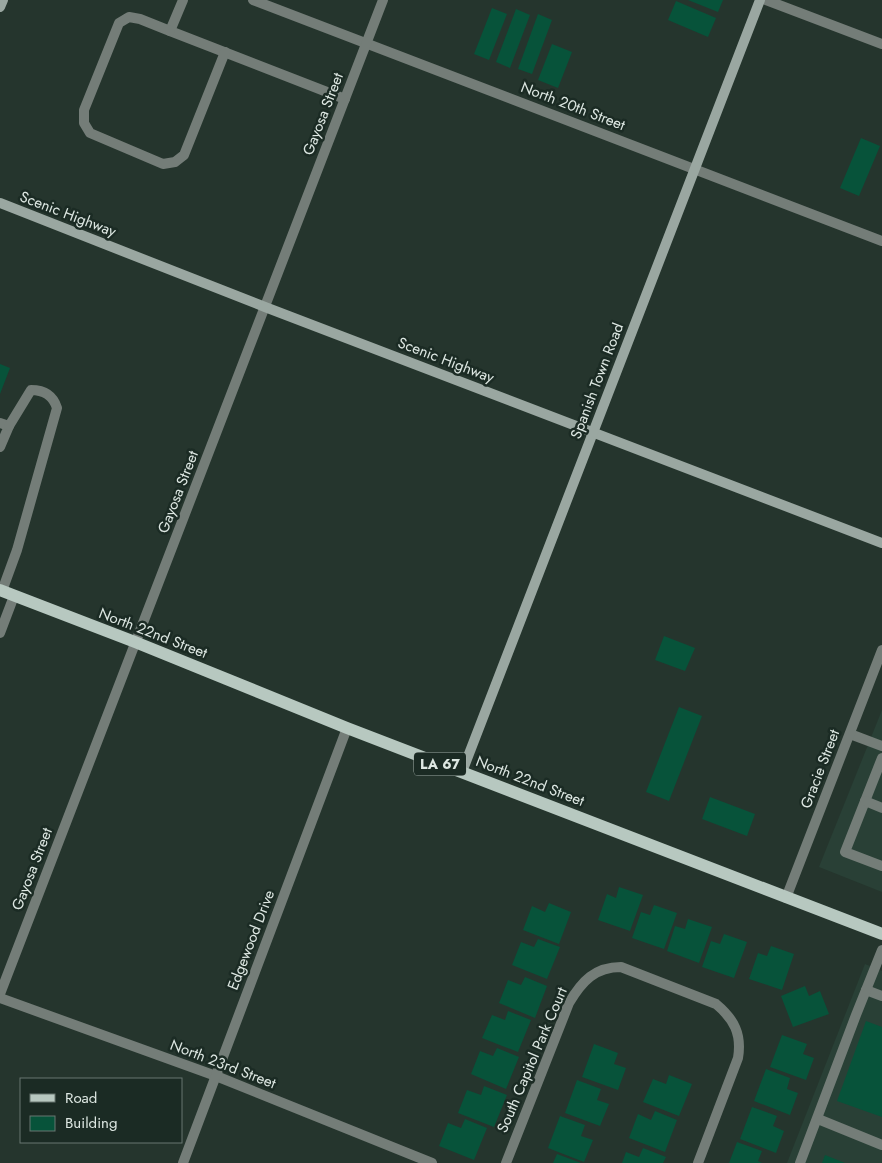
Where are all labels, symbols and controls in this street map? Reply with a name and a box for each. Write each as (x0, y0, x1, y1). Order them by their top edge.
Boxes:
street label: Gayosa Street (297, 69, 349, 159)
street label: North 20th Street (518, 76, 629, 136)
street label: Scenic Highway (17, 186, 120, 243)
street label: Spanish Town Road (565, 320, 629, 442)
street label: Scenic Highway (395, 332, 498, 389)
street label: Gayosa Street (152, 447, 204, 537)
street label: North 22nd Street (96, 602, 211, 664)
street label: Gracie Street (795, 726, 845, 812)
street label: North 22nd Street (473, 750, 588, 812)
road number: LA 67 (414, 752, 466, 776)
street label: Gayosa Street (6, 824, 58, 914)
street label: Edgewood Drive (222, 887, 280, 993)
street label: South Capitol Park Court (491, 983, 573, 1136)
street label: North 23rd Street (167, 1034, 279, 1094)
legend (20, 1078, 182, 1143)
text: Road (65, 1087, 97, 1109)
text: Building (65, 1112, 117, 1134)

